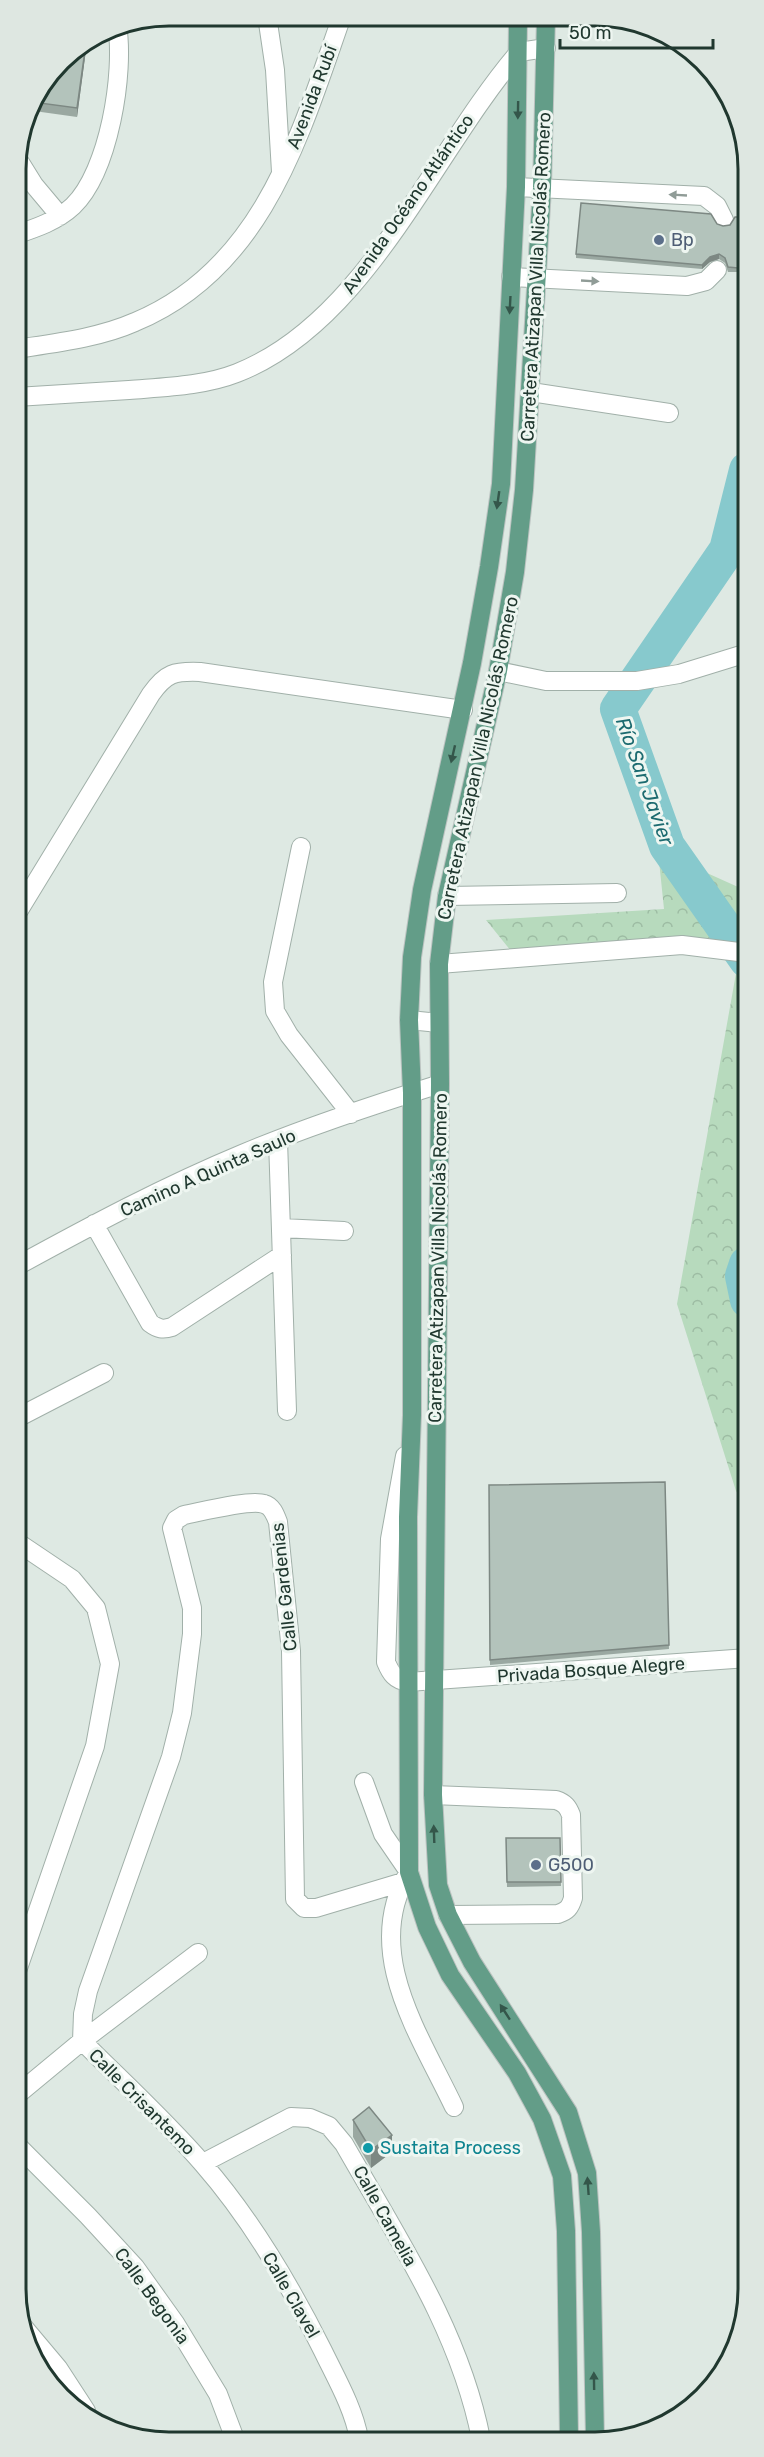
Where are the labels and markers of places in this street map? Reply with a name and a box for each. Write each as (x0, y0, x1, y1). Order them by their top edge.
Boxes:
place label: Bp (671, 229, 694, 251)
marker: Bp (652, 233, 666, 247)
place label: G500 (548, 1854, 594, 1876)
marker: G500 (529, 1858, 543, 1872)
place label: Sustaita Process (380, 2137, 521, 2159)
marker: Sustaita Process (361, 2141, 375, 2155)

